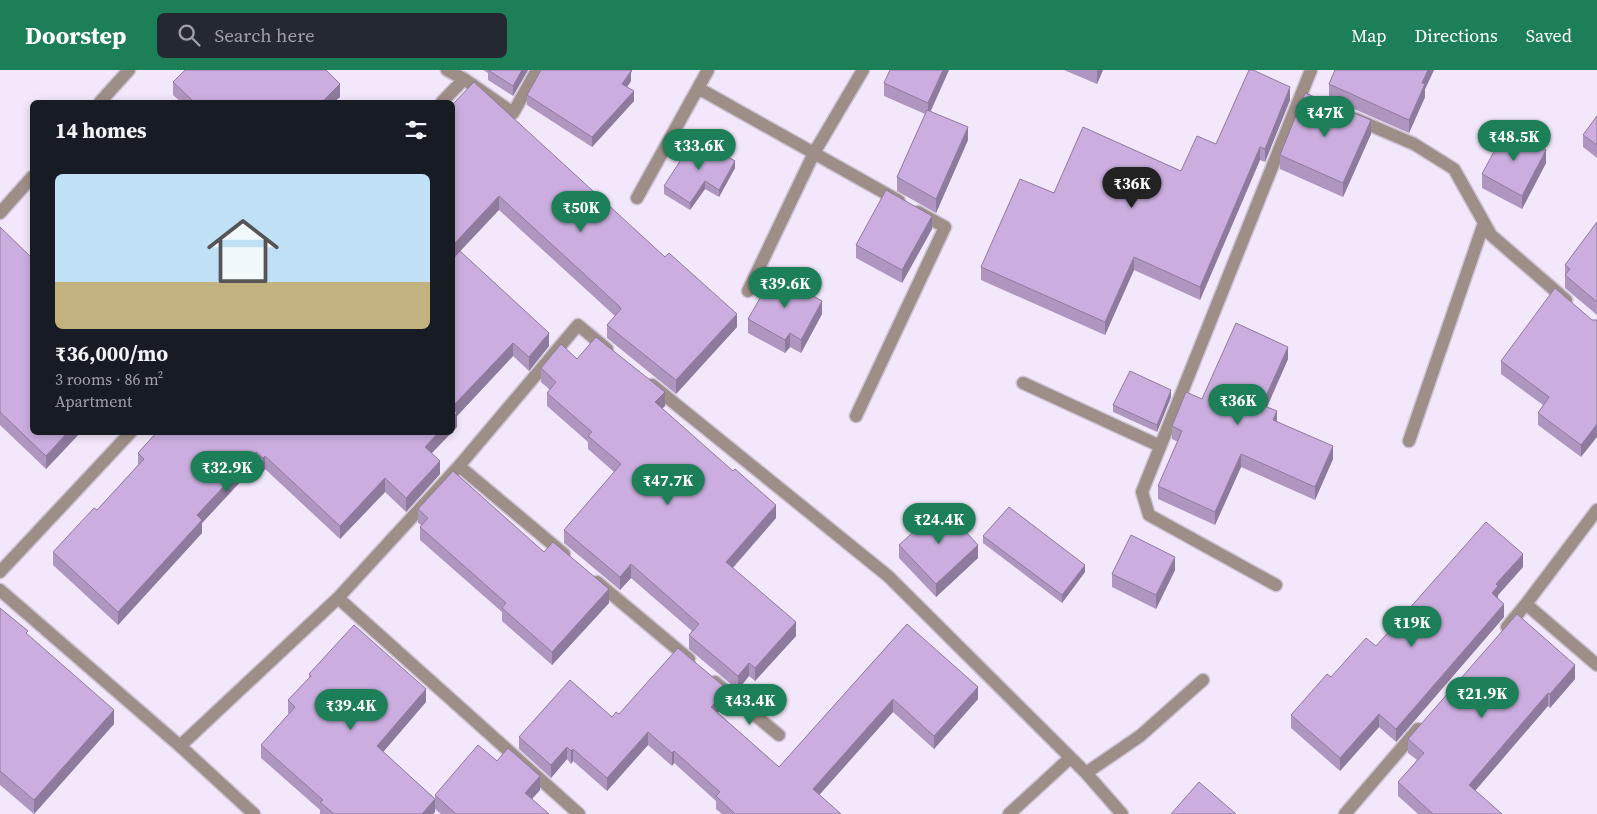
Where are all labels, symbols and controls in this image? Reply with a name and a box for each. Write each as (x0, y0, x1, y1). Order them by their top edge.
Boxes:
search box (157, 13, 507, 58)
text: Doorstep (25, 19, 127, 52)
icon: search (175, 21, 203, 49)
text: Search here (215, 22, 315, 48)
text: Map (1351, 23, 1387, 48)
text: Directions (1415, 23, 1498, 48)
text: Saved (1526, 23, 1572, 48)
pin: ₹47K (1295, 96, 1355, 138)
text: ₹47K (1306, 101, 1344, 123)
text: 14 homes (55, 116, 147, 145)
icon: filters (402, 116, 430, 144)
pin: ₹48.5K (1473, 119, 1555, 162)
text: ₹48.5K (1489, 125, 1539, 147)
pin: ₹33.6K (658, 128, 740, 171)
text: ₹33.6K (674, 134, 724, 156)
pin: ₹36K (1102, 166, 1162, 209)
text: ₹36K (1113, 172, 1151, 194)
pin: ₹50K (551, 190, 611, 233)
text: ₹50K (562, 196, 600, 218)
icon: home (198, 206, 288, 296)
pin: ₹39.6K (744, 266, 826, 309)
text: ₹39.6K (760, 272, 810, 294)
text: ₹36,000/mo (55, 339, 168, 368)
text: 3 rooms · 86 m² (55, 368, 163, 390)
pin: ₹36K (1208, 384, 1268, 426)
text: ₹36K (1219, 389, 1257, 411)
text: Apartment (55, 390, 132, 412)
pin: ₹32.9K (186, 450, 268, 493)
text: ₹32.9K (202, 456, 252, 478)
pin: ₹47.7K (627, 464, 709, 506)
text: ₹47.7K (643, 469, 693, 491)
pin: ₹24.4K (898, 502, 980, 545)
text: ₹24.4K (914, 508, 964, 530)
pin: ₹19K (1382, 606, 1442, 648)
text: ₹19K (1393, 611, 1431, 633)
pin: ₹21.9K (1441, 676, 1523, 719)
text: ₹21.9K (1457, 682, 1507, 704)
pin: ₹43.4K (709, 684, 791, 726)
pin: ₹39.4K (310, 688, 392, 731)
text: ₹43.4K (725, 689, 775, 711)
text: ₹39.4K (326, 694, 376, 716)

